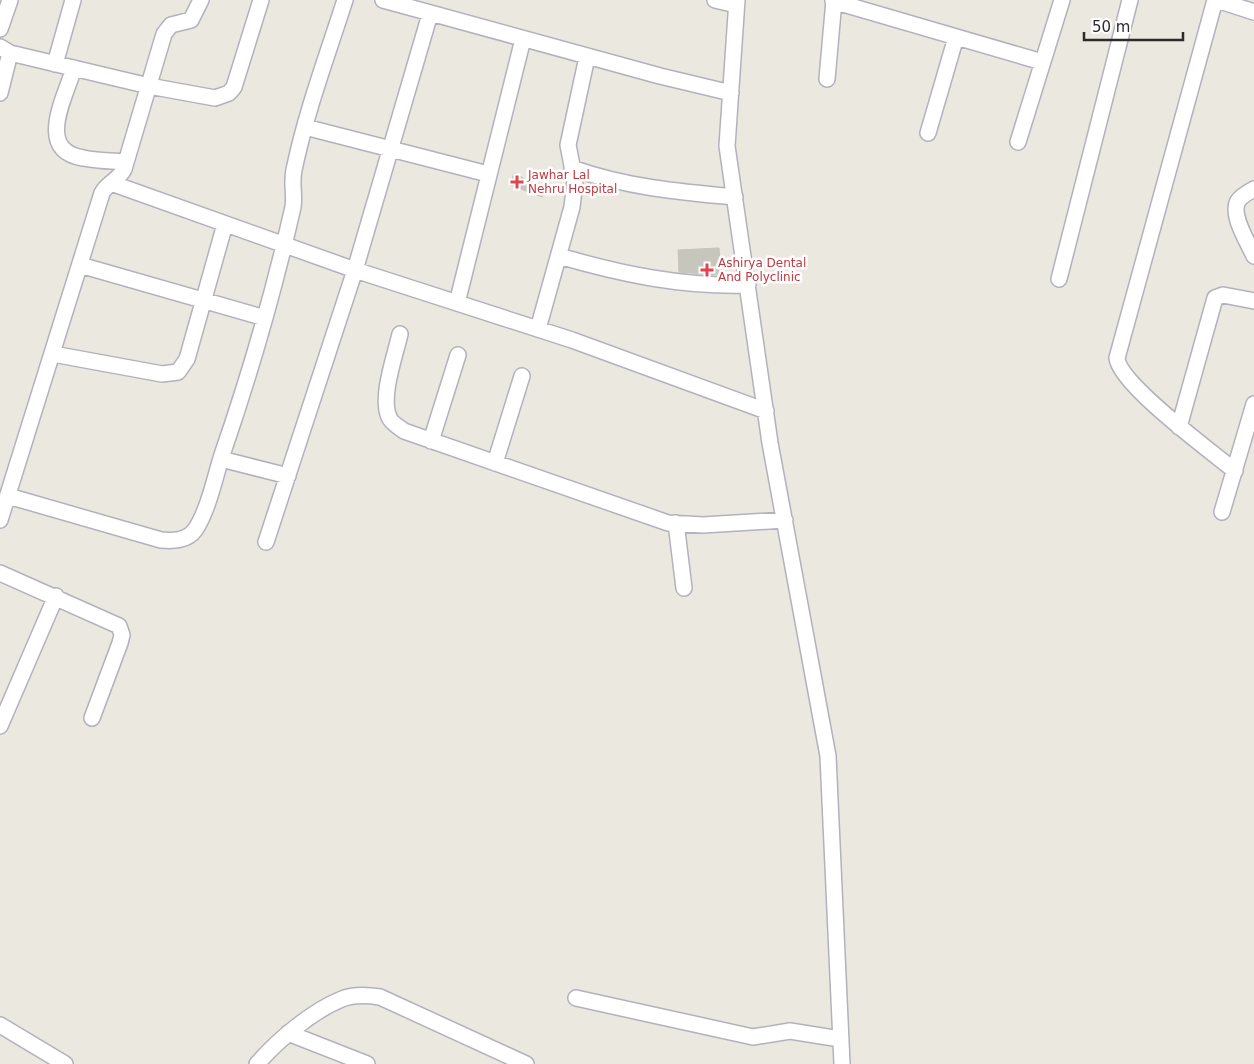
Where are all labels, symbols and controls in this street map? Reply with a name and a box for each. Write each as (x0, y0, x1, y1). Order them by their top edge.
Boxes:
scale bar (1084, 10, 1183, 42)
text: 50 m (1092, 18, 1130, 36)
place label: Jawhar Lal Nehru Hospital (527, 168, 617, 196)
marker: Jawhar Lal Nehru Hospital (510, 175, 524, 189)
place label: Ashirya Dental And Polyclinic (718, 256, 806, 284)
marker: Ashirya Dental And Polyclinic (700, 263, 714, 277)

